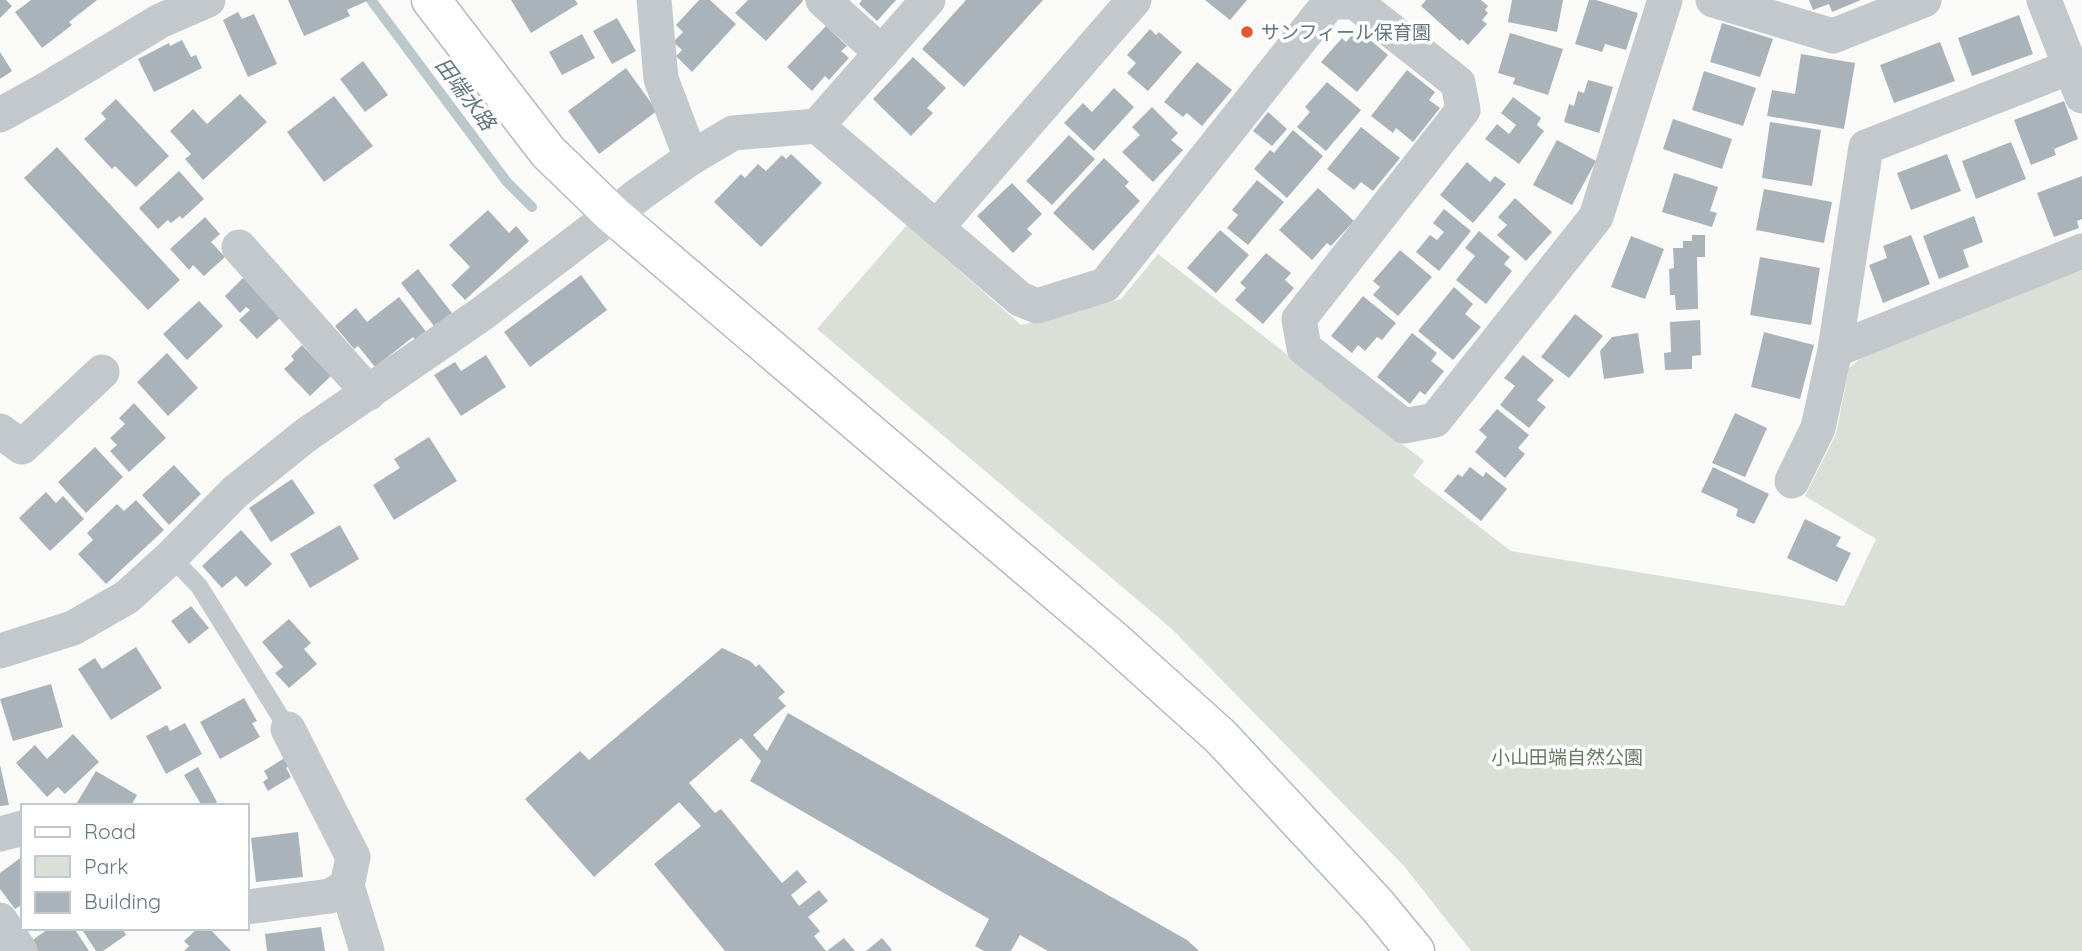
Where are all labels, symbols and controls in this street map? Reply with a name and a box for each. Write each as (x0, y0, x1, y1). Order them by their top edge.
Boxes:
place label: サンフィール保育園 (1261, 20, 1431, 44)
marker: サンフィール保育園 (1239, 24, 1255, 40)
water label: 田端水路 (430, 52, 503, 136)
park label: 小山田端自然公園 (1491, 745, 1643, 769)
legend (21, 804, 248, 930)
text: Road (84, 818, 136, 844)
text: Park (84, 853, 128, 879)
text: Building (84, 888, 161, 914)

